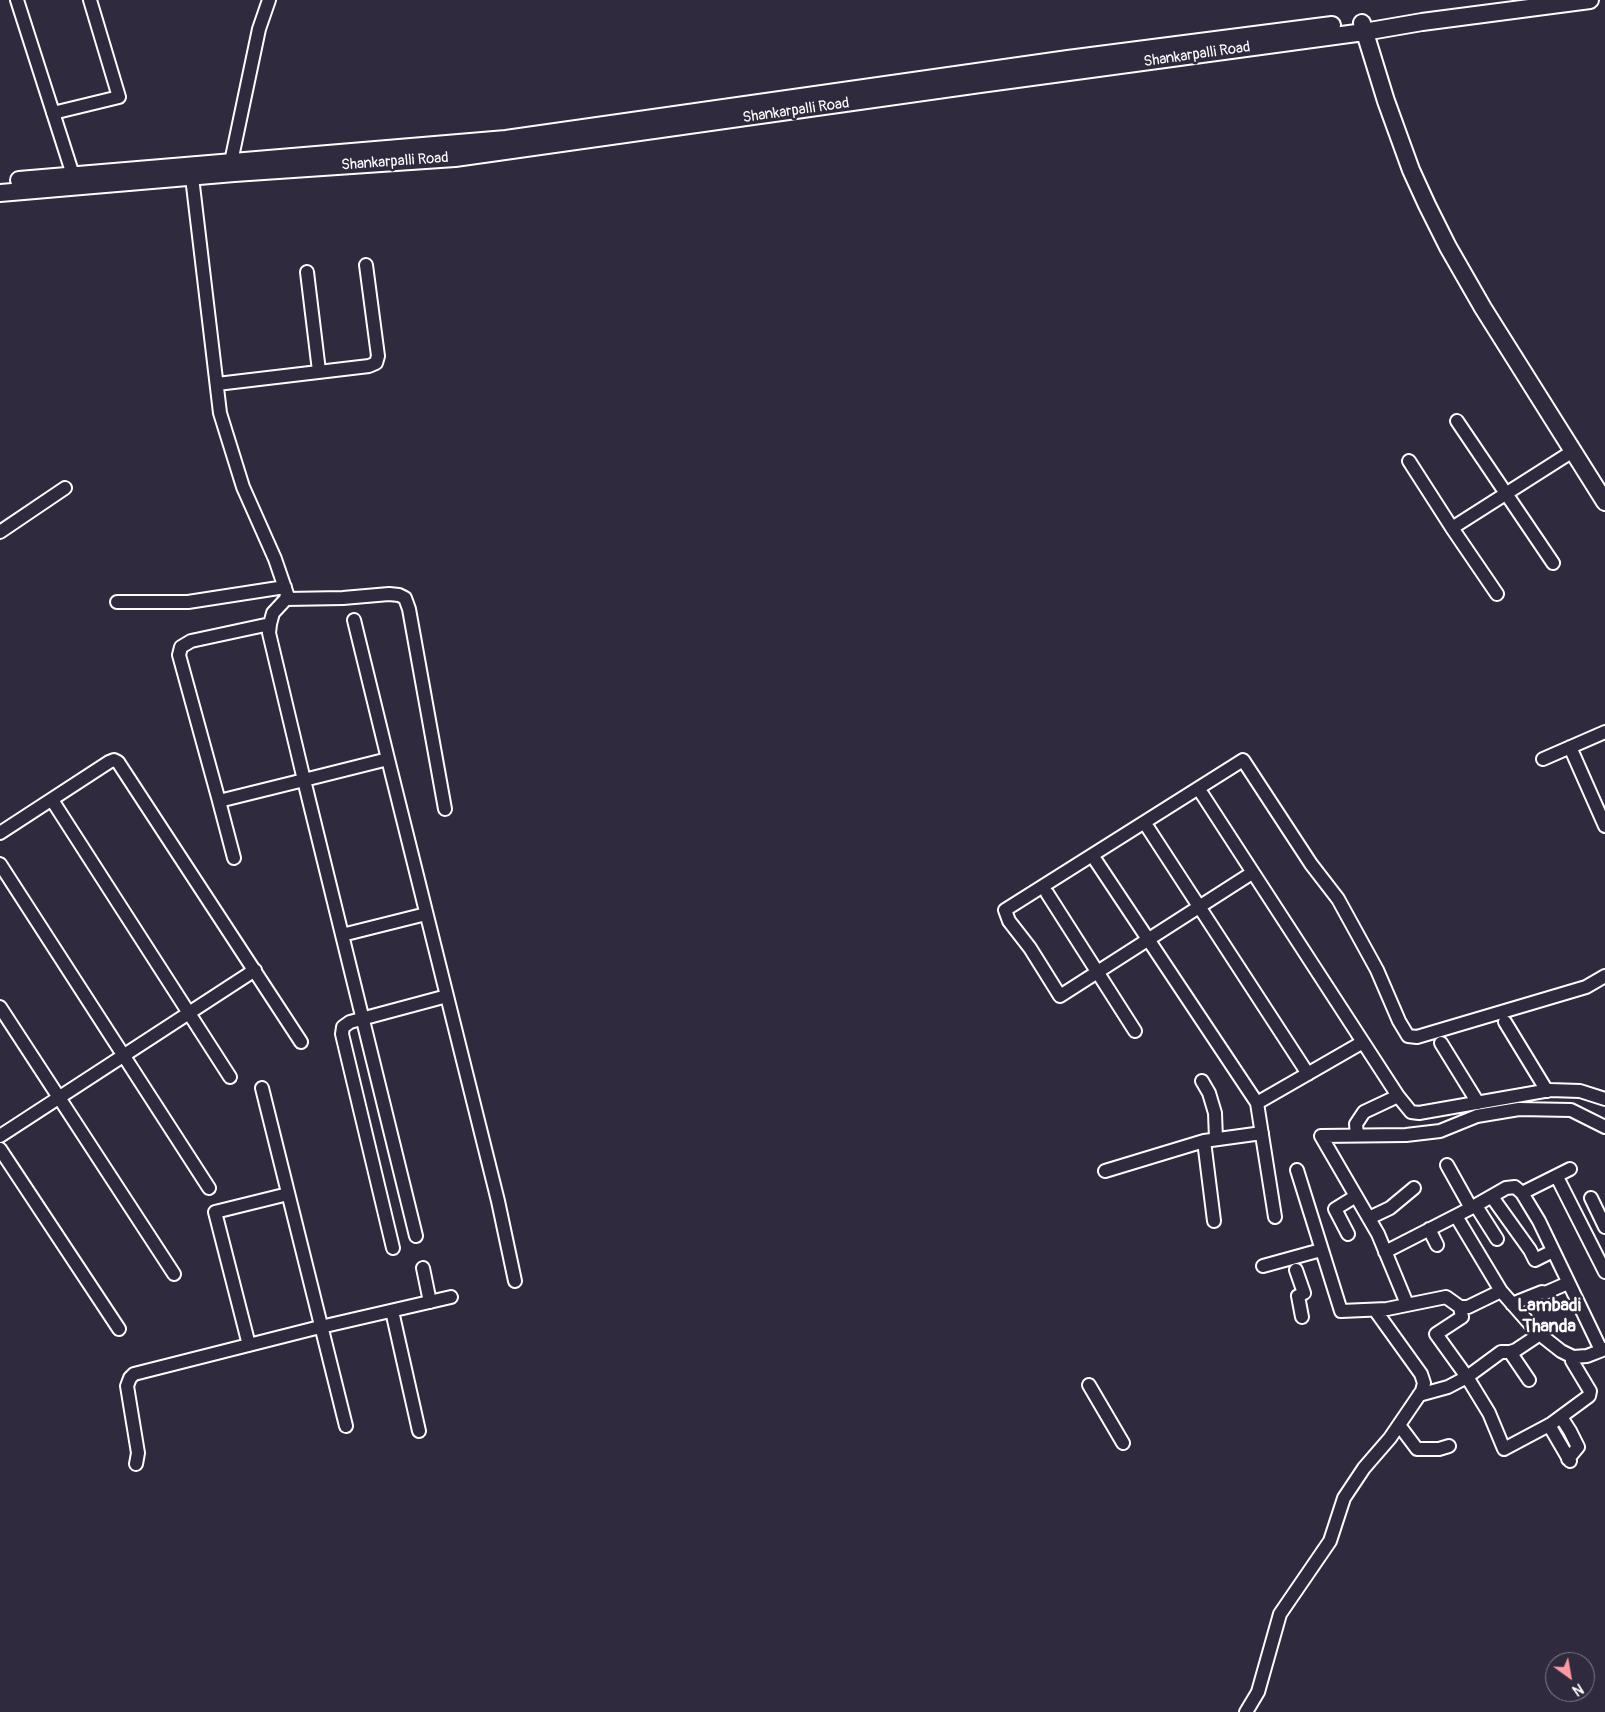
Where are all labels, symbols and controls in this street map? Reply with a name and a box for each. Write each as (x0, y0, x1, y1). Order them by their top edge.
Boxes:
street label: Shankarpalli Road (1142, 39, 1252, 71)
street label: Shankarpalli Road (741, 95, 851, 127)
street label: Shankarpalli Road (341, 149, 449, 175)
district label: Lambadi Thanda (1517, 1295, 1581, 1338)
north arrow (1545, 1652, 1595, 1702)
text: N (1569, 1680, 1586, 1699)

